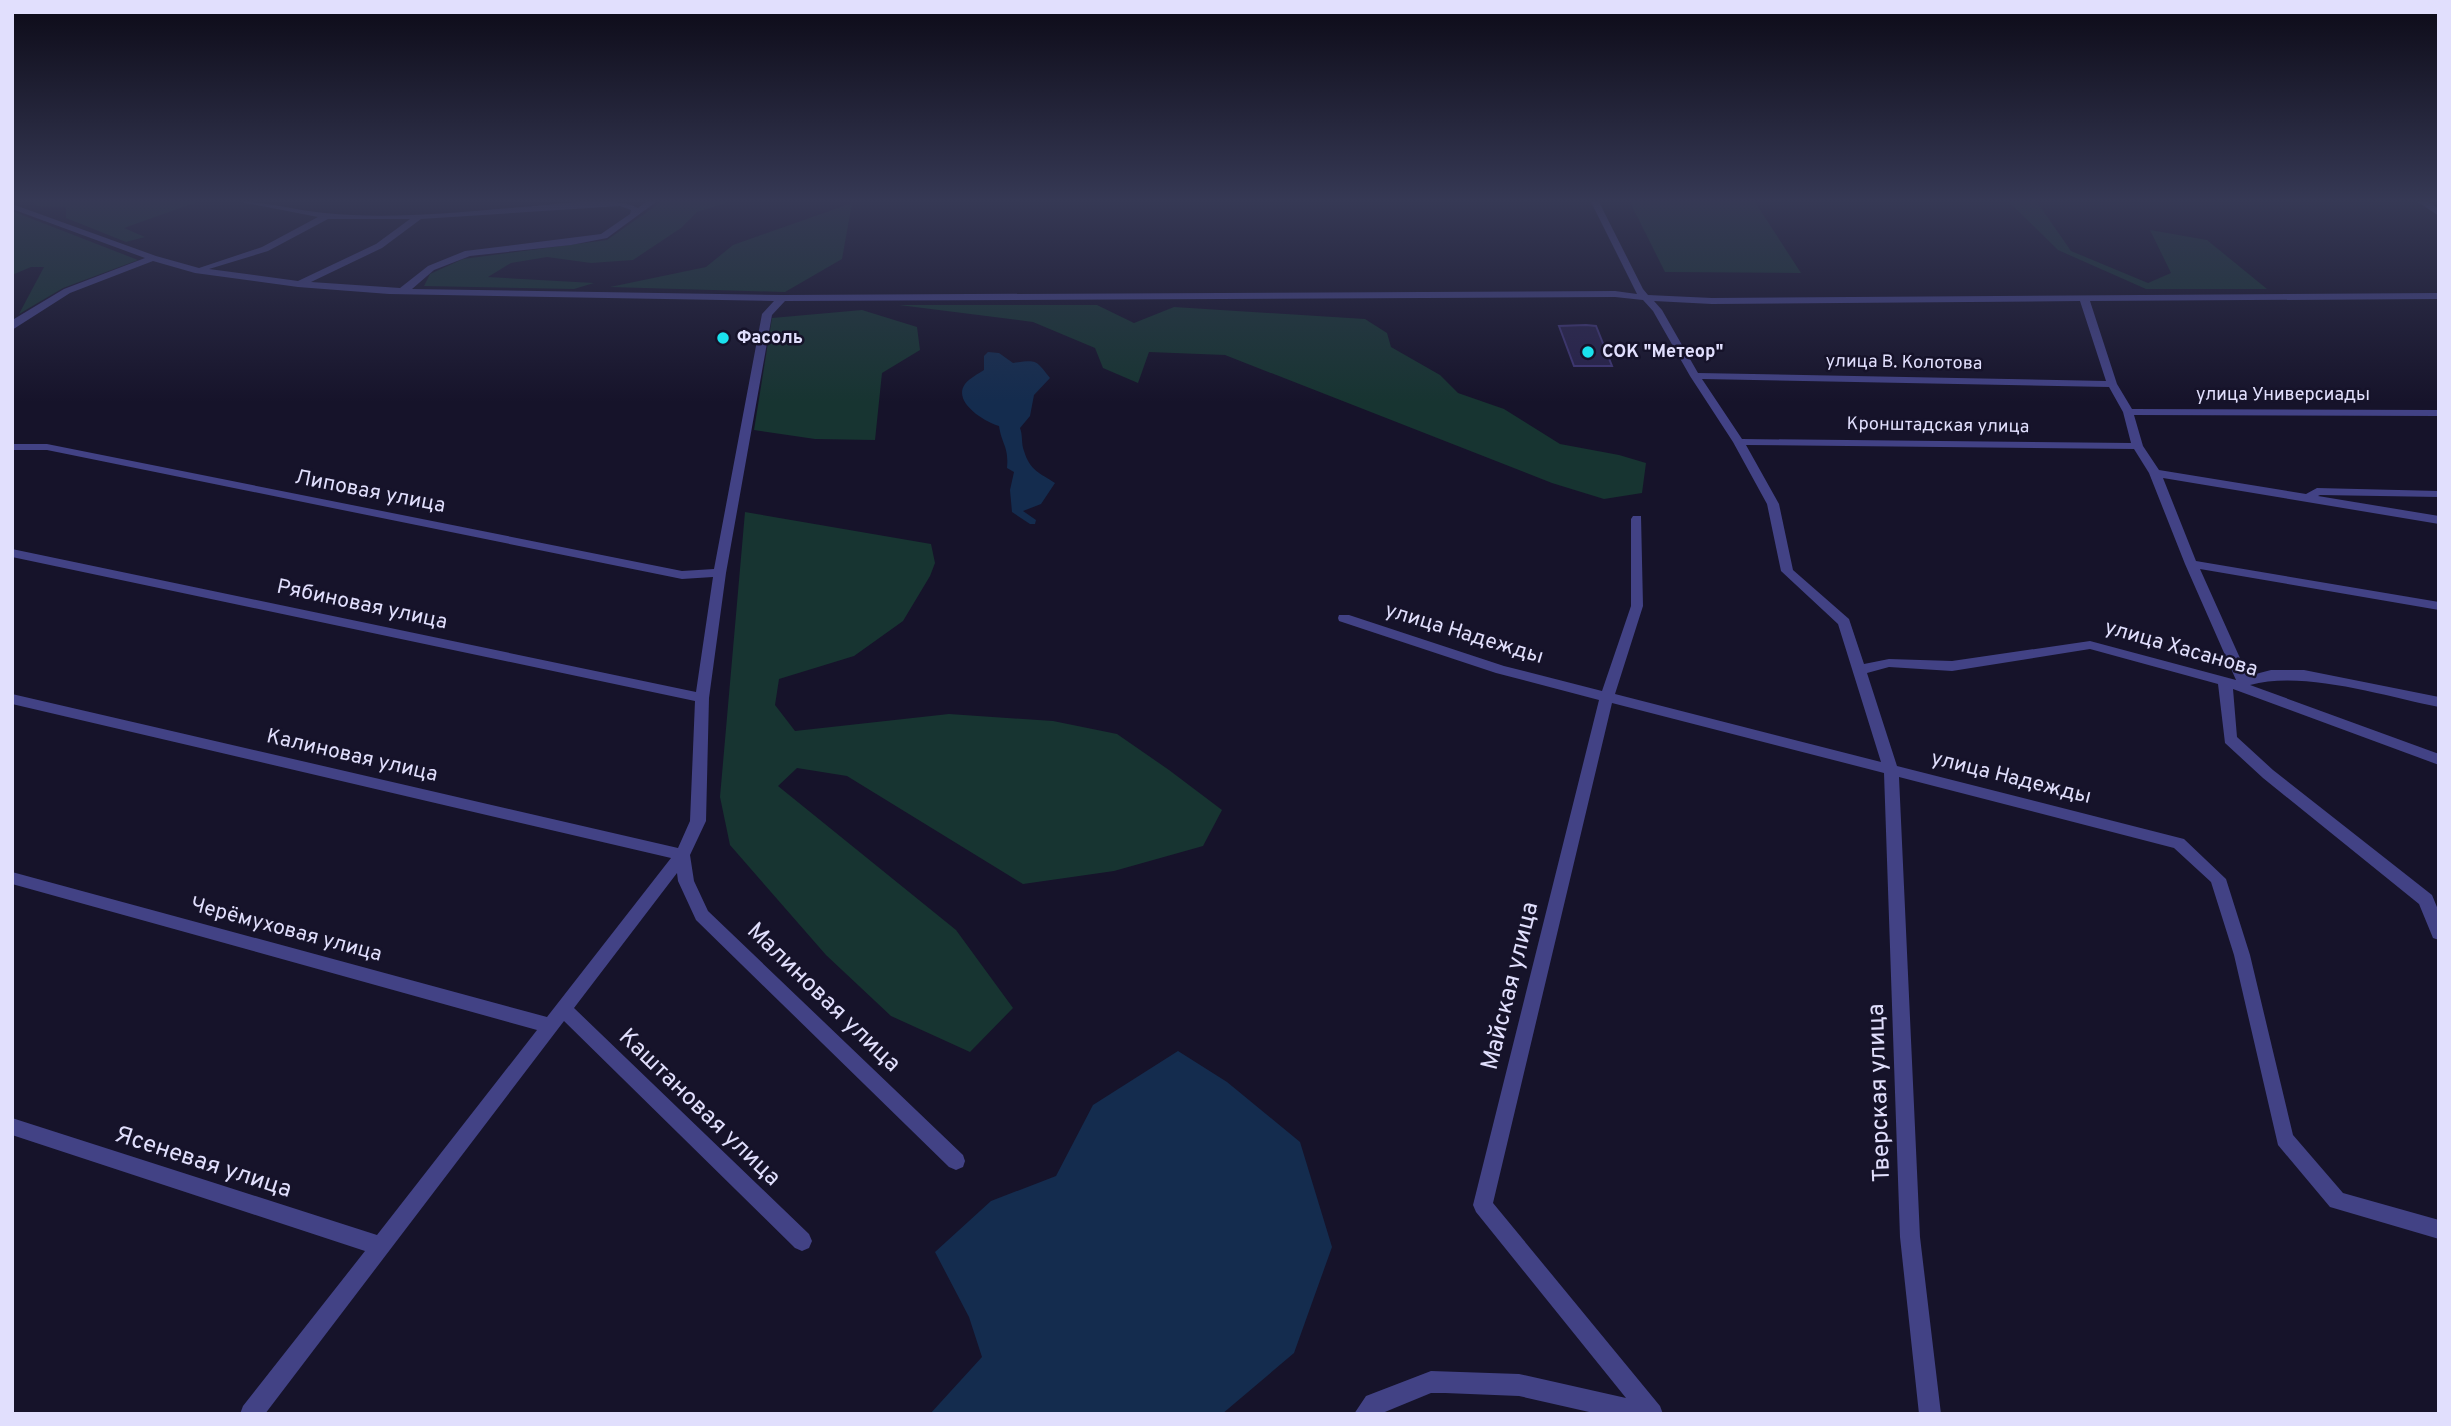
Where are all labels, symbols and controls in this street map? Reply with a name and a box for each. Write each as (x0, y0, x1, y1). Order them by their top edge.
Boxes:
place label: Фасоль (737, 327, 803, 350)
marker: Фасоль (715, 330, 731, 346)
place label: СОК "Метеор" (1602, 341, 1723, 364)
marker: СОК "Метеор" (1580, 344, 1596, 360)
street label: улица В. Колотова (1825, 350, 1983, 376)
street label: улица Универсиады (2196, 384, 2370, 407)
street label: Кронштадская улица (1847, 413, 2029, 439)
street label: Липовая улица (292, 464, 448, 520)
street label: Рябиновая улица (274, 574, 450, 636)
street label: улица Надежды (1381, 597, 1547, 671)
street label: улица Хасанова (2101, 614, 2261, 684)
street label: Калиновая улица (264, 723, 440, 789)
street label: улица Надежды (1928, 745, 2094, 811)
street label: Черёмуховая улица (187, 891, 385, 969)
street label: Майская улица (1476, 899, 1546, 1073)
street label: Малиновая улица (740, 917, 906, 1079)
street label: Тверская улица (1862, 1003, 1898, 1183)
street label: Каштановая улица (612, 1023, 786, 1193)
street label: Ясеневая улица (111, 1120, 295, 1206)

